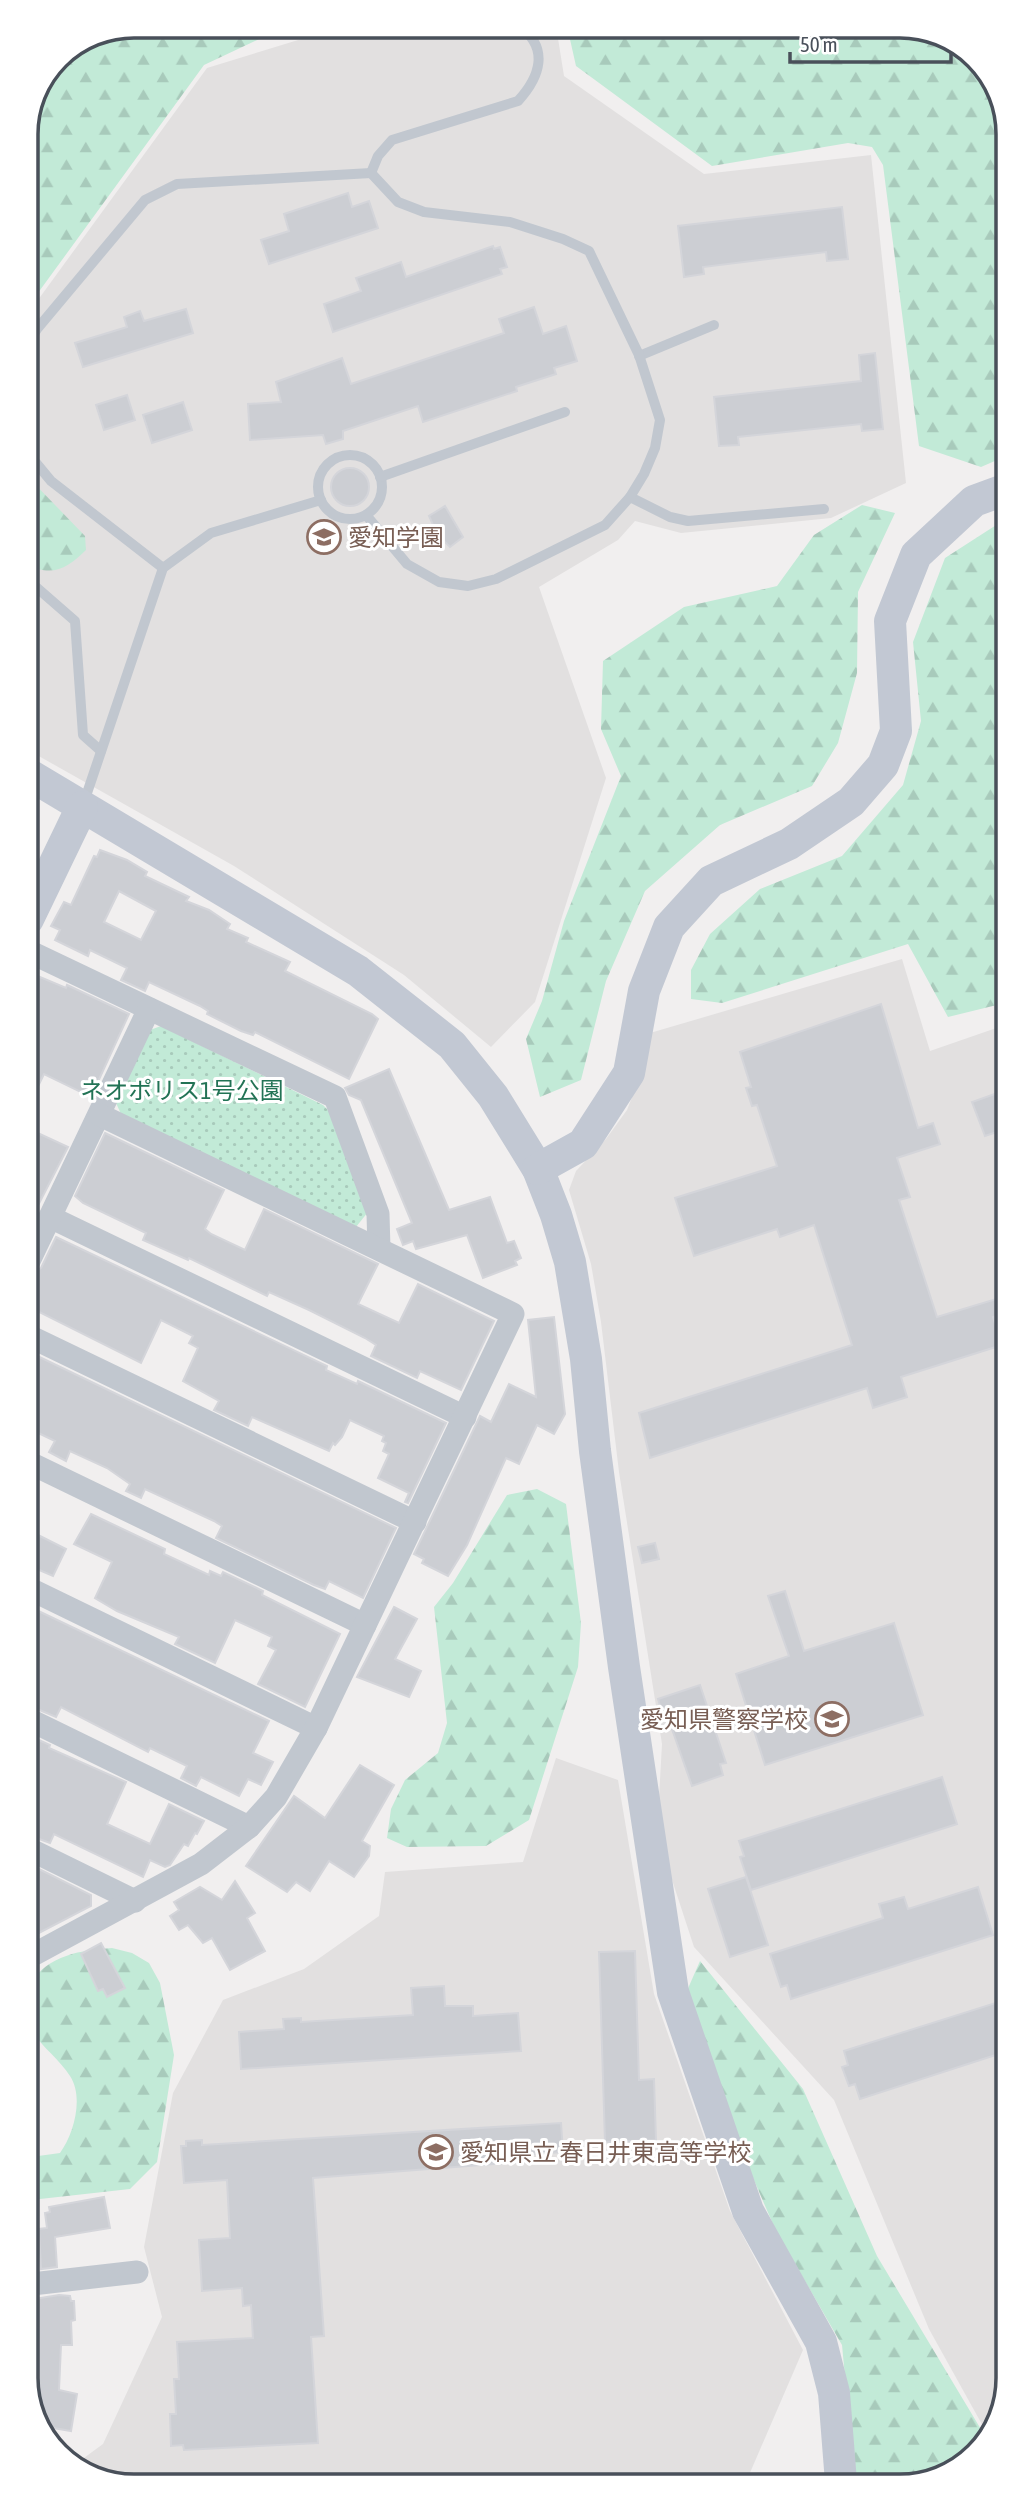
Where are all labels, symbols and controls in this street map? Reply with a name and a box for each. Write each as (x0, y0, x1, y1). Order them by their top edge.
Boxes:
scale bar (790, 21, 951, 65)
text: 50 m (800, 32, 838, 56)
school or university icon: 愛知学園 (305, 518, 343, 556)
place label: 愛知学園 (348, 524, 444, 551)
park label: ネオポリス1号公園 (80, 1077, 284, 1104)
school or university icon: 愛知県警察学校 (813, 1700, 851, 1738)
place label: 愛知県警察学校 (640, 1706, 808, 1733)
school or university icon: 愛知県立 春日井東高等学校 (417, 2133, 455, 2171)
place label: 愛知県立 春日井東高等学校 (460, 2139, 751, 2166)

